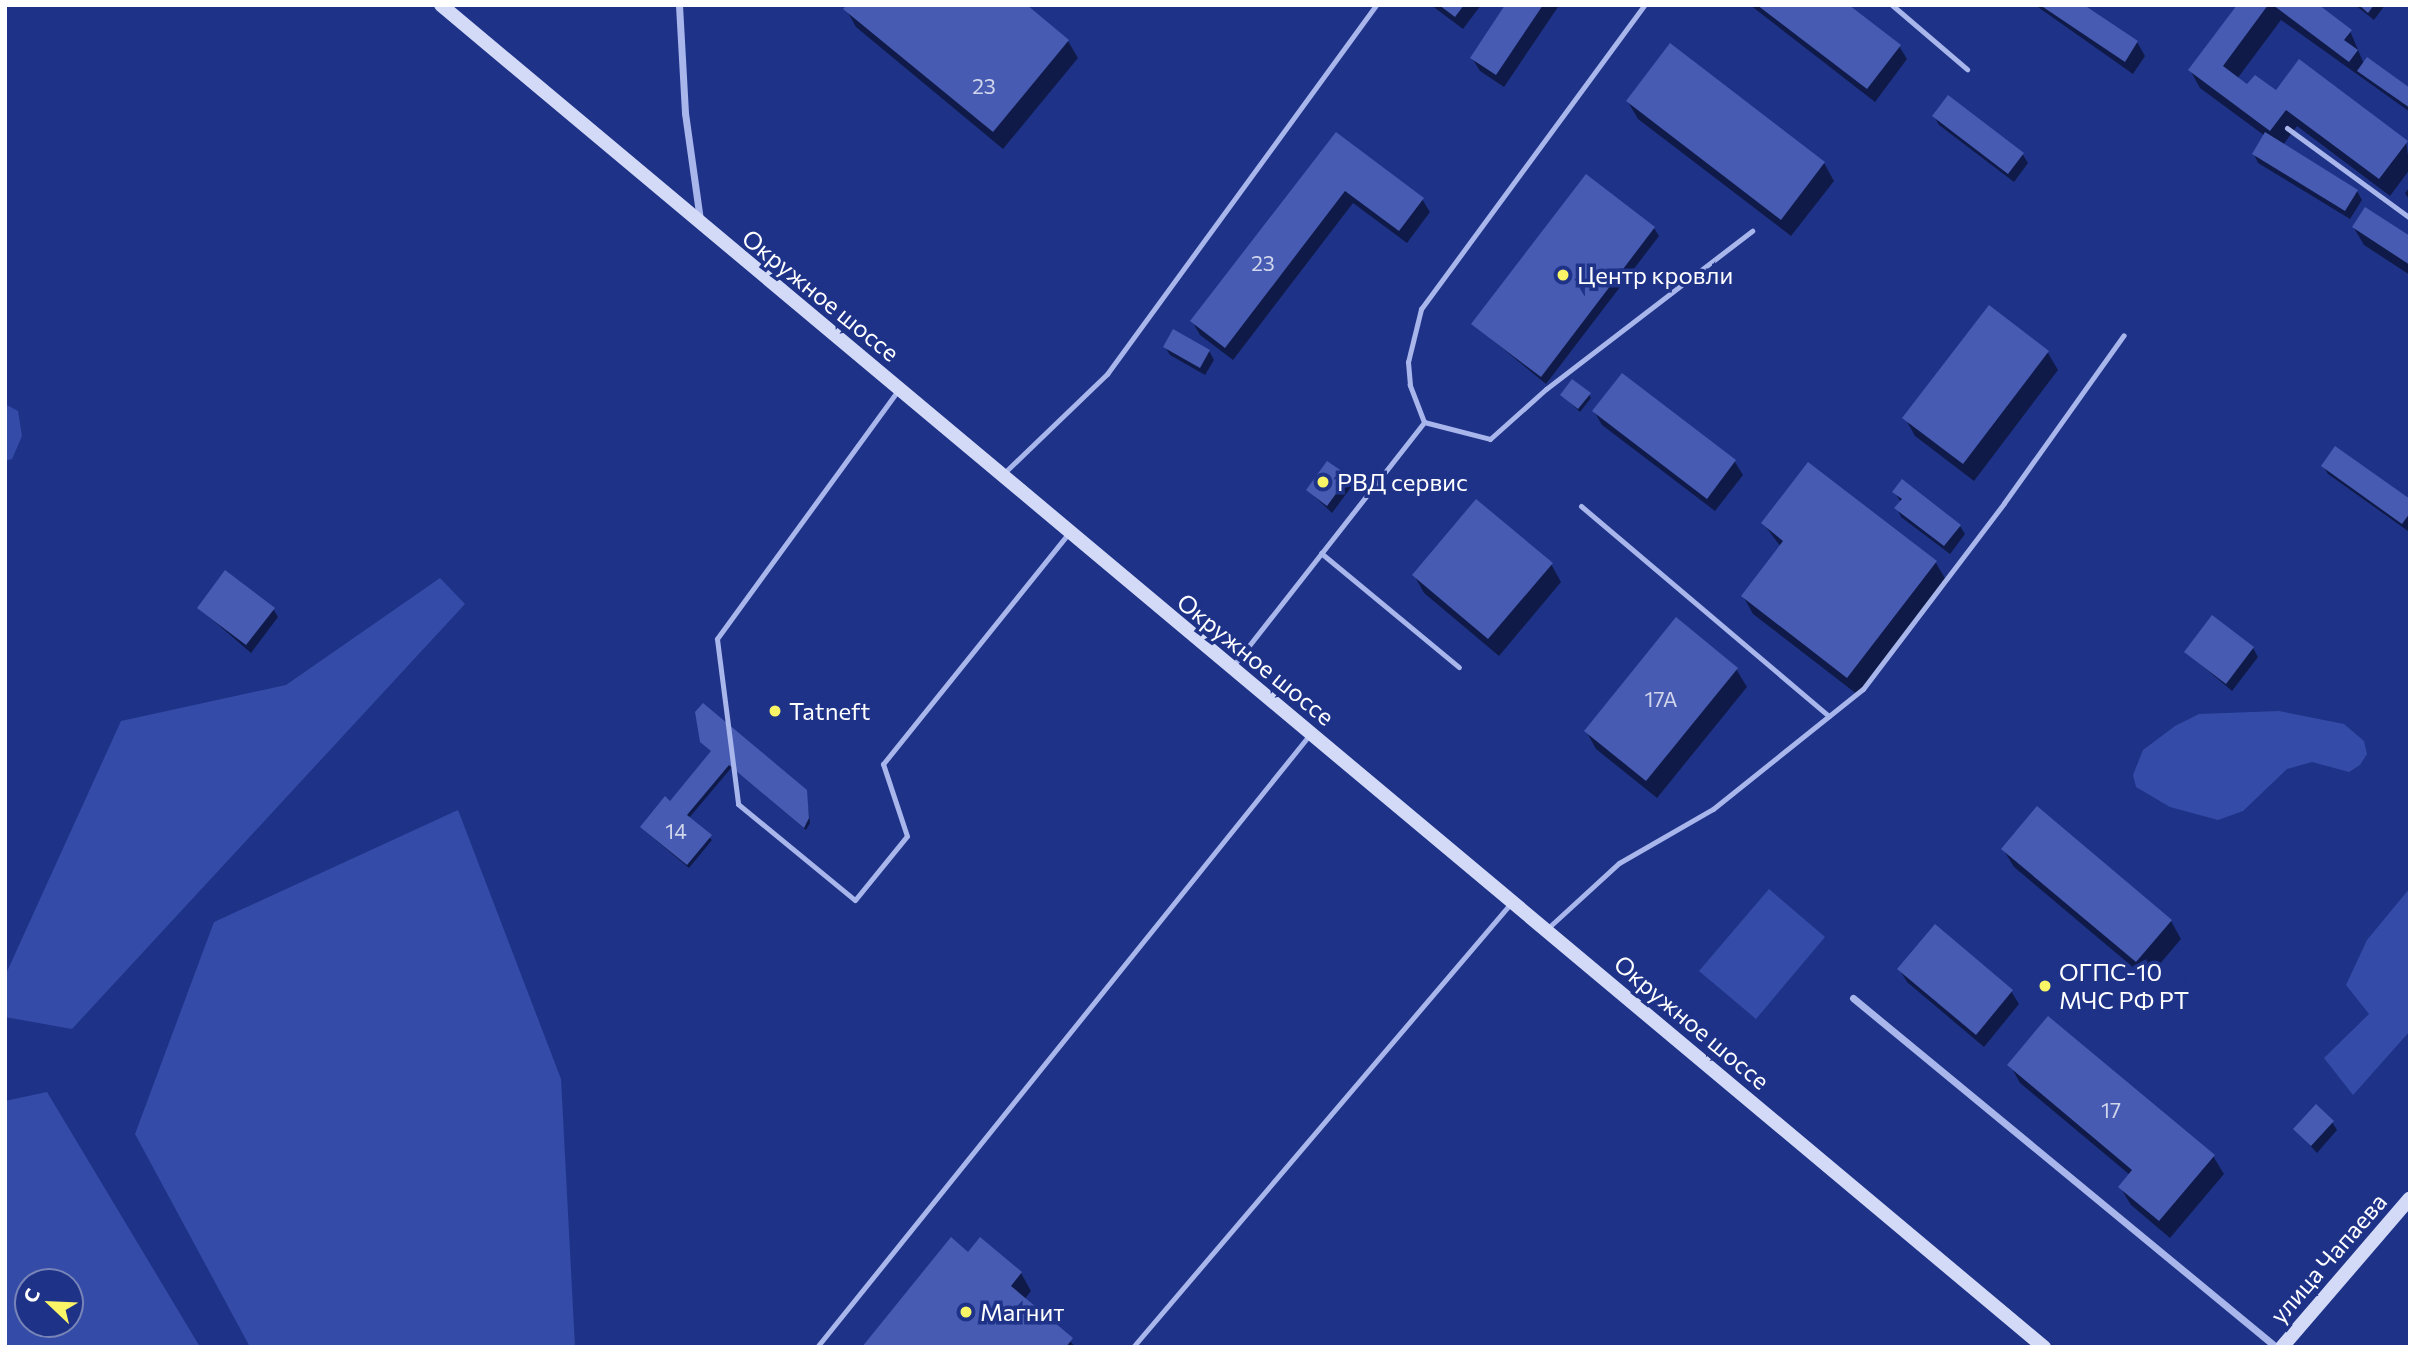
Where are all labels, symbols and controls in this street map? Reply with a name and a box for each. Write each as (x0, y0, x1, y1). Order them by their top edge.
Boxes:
house number: 23 (972, 73, 996, 99)
street label: Окружное шоссе (737, 223, 905, 367)
house number: 23 (1251, 250, 1275, 276)
place label: Центр кровли (1577, 261, 1733, 289)
marker: Центр кровли (1555, 267, 1571, 283)
place label: РВД сервис (1337, 468, 1468, 496)
marker: РВД сервис (1315, 474, 1331, 490)
street label: Окружное шоссе (1172, 587, 1340, 731)
house number: 17А (1645, 686, 1677, 712)
place label: Tatneft (789, 697, 870, 725)
marker: Tatneft (767, 703, 783, 719)
house number: 14 (665, 818, 687, 844)
street label: Окружное шоссе (1609, 949, 1775, 1095)
place label: ОГПС-10 МЧС РФ РТ (2059, 958, 2189, 1014)
marker: ОГПС-10 МЧС РФ РТ (2037, 978, 2053, 994)
house number: 17 (2101, 1097, 2121, 1123)
street label: улица Чапаева (2264, 1187, 2392, 1329)
north arrow (14, 1268, 84, 1338)
text: С (18, 1285, 44, 1306)
place label: Магнит (980, 1298, 1064, 1326)
marker: Магнит (958, 1304, 974, 1320)

